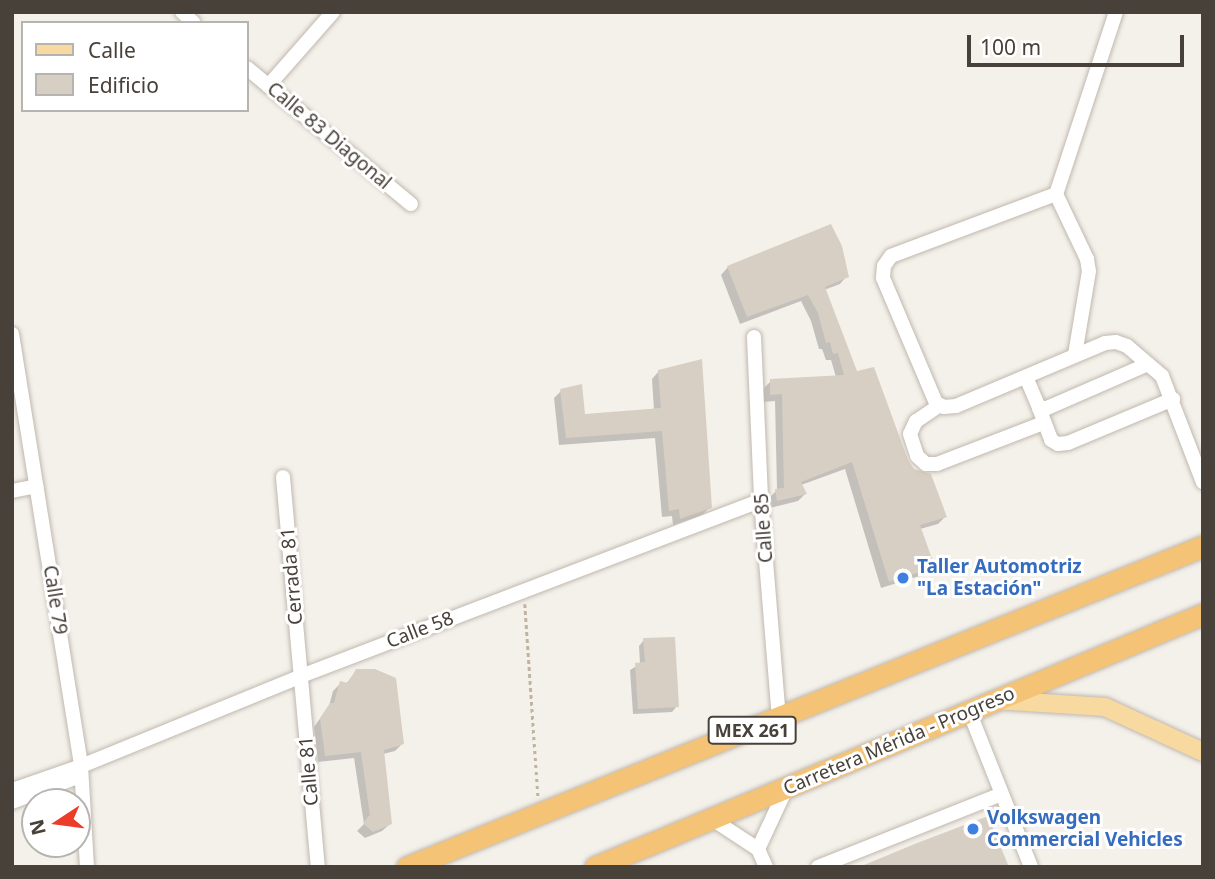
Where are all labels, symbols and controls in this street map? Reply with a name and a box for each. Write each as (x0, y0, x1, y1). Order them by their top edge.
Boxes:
legend (21, 21, 248, 112)
scale bar (970, 21, 1187, 65)
text: 100 m (980, 33, 1041, 61)
text: Calle (88, 36, 136, 64)
text: Edificio (88, 71, 159, 99)
street label: Calle 83 Diagonal (262, 78, 396, 194)
street label: Calle 85 (750, 492, 778, 564)
street label: Cerrada 81 (276, 526, 308, 626)
place label: Taller Automotriz "La Estación" (917, 556, 1082, 600)
street label: Calle 79 (38, 564, 72, 636)
marker: Taller Automotriz "La Estación" (895, 570, 911, 586)
street label: Calle 58 (383, 607, 457, 653)
street label: Carretera Mérida - Progreso (780, 682, 1018, 800)
road number: MEX 261 (706, 716, 798, 744)
street label: Calle 81 (295, 735, 323, 807)
north arrow (21, 788, 91, 858)
place label: Volkswagen Commercial Vehicles (987, 807, 1183, 851)
text: N (23, 817, 52, 838)
marker: Volkswagen Commercial Vehicles (965, 821, 981, 837)

